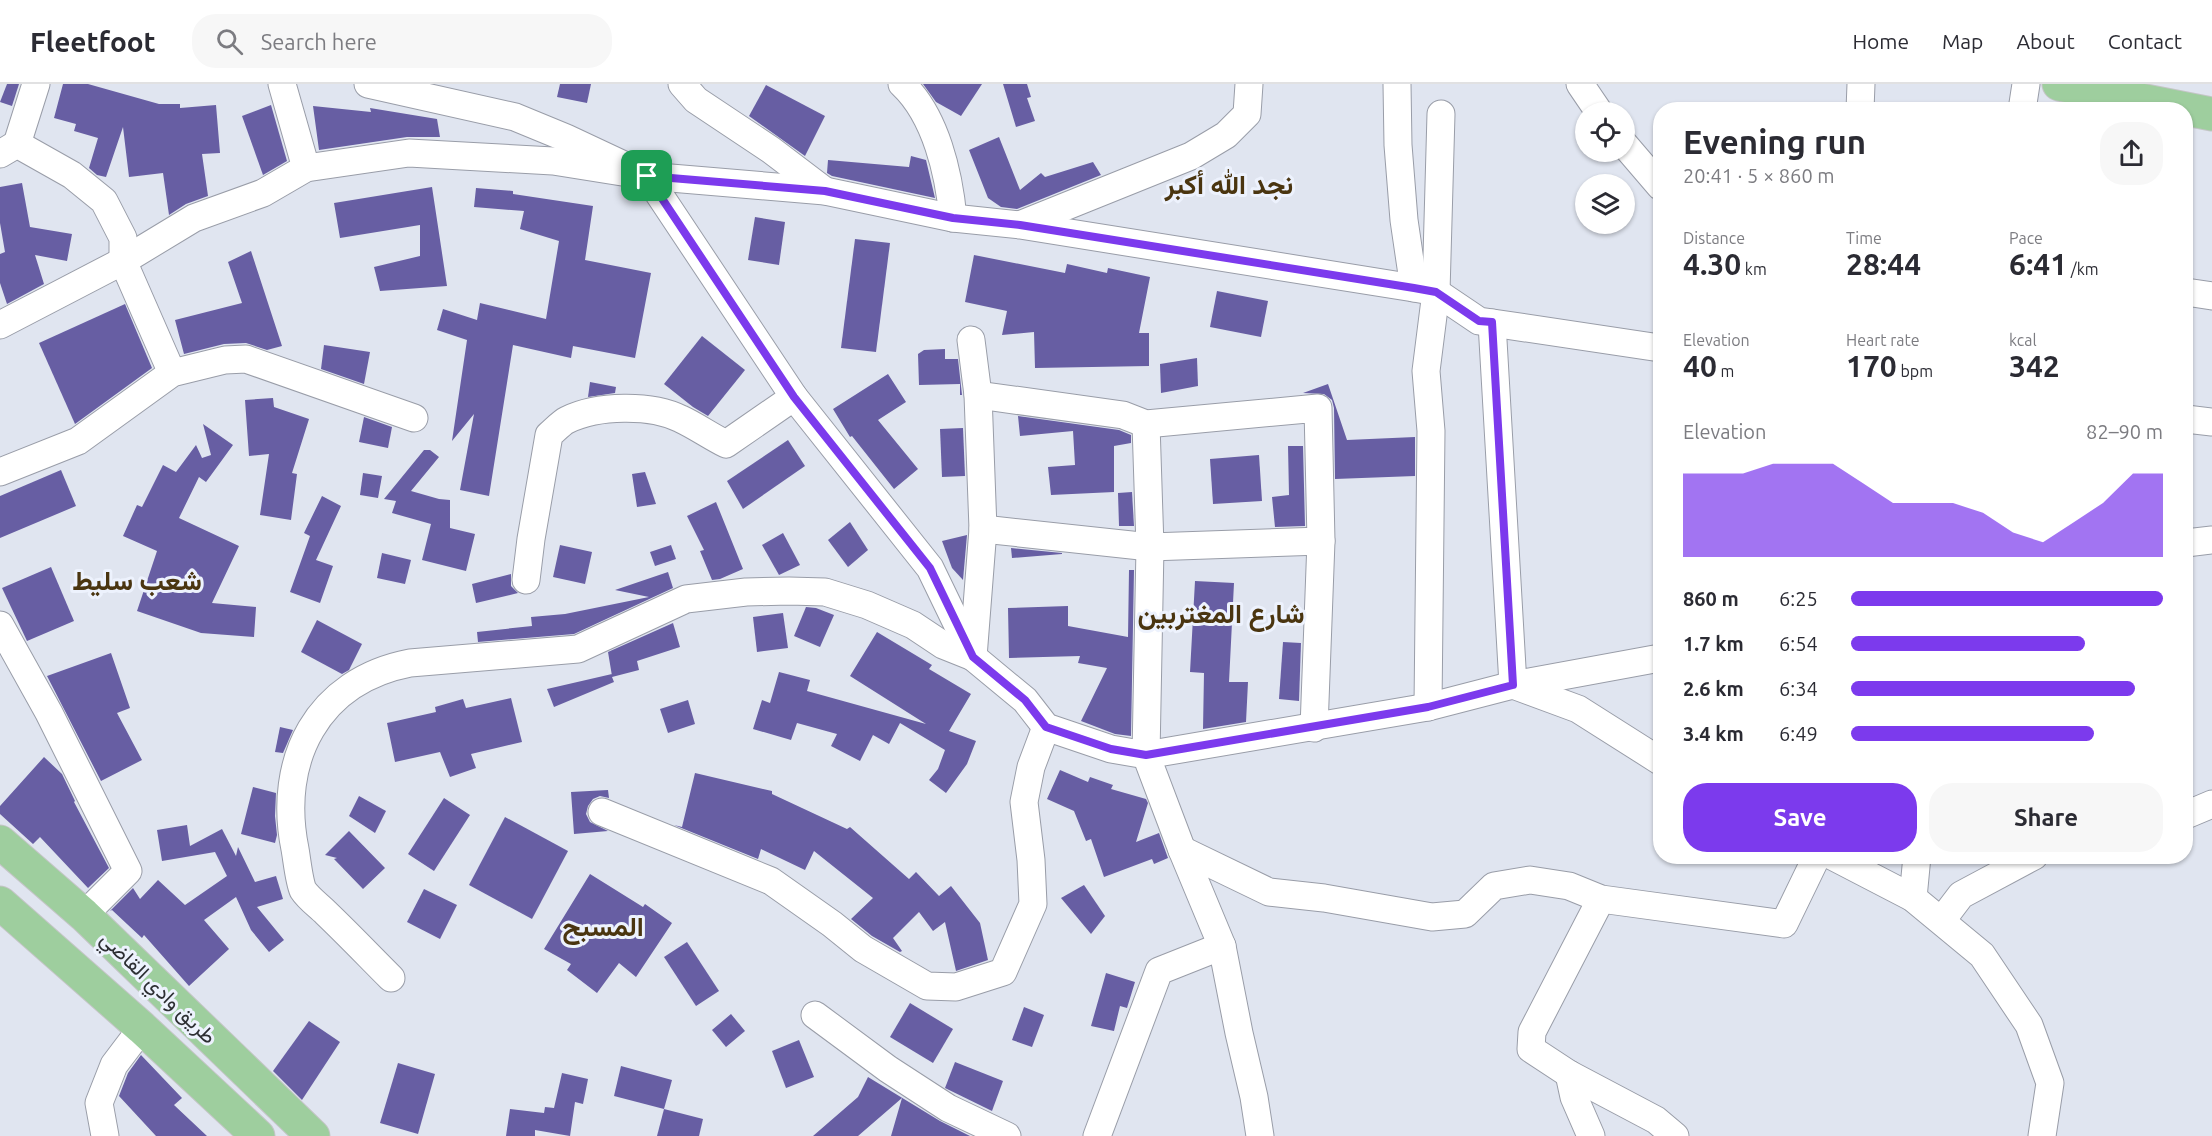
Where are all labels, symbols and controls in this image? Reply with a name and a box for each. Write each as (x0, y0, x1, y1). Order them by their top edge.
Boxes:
search box (192, 14, 612, 68)
icon: search (213, 25, 246, 58)
text: Fleetfoot (30, 26, 156, 57)
text: Search here (261, 29, 377, 54)
text: Home (1852, 29, 1909, 53)
text: Map (1942, 29, 1983, 53)
text: About (2016, 29, 2075, 53)
text: Contact (2108, 29, 2182, 53)
map controls (1575, 102, 1635, 234)
button: locate (1575, 102, 1635, 162)
button: share (2100, 122, 2163, 185)
text: Evening run (1683, 123, 1866, 160)
pin (621, 150, 672, 201)
icon: arrive (630, 159, 663, 192)
text: 20:41 · 5 × 860 m (1683, 164, 1835, 187)
district label: نجد الله أكبر (1164, 168, 1293, 202)
button: layers (1575, 174, 1635, 234)
text: Distance (1683, 229, 1745, 247)
text: Time (1846, 229, 1882, 247)
text: Pace (2009, 229, 2043, 247)
text: 4.30 (1683, 247, 1741, 281)
text: 28:44 (1846, 247, 1921, 281)
text: 6:41 (2009, 247, 2067, 281)
text: km (1741, 260, 1767, 278)
text: /km (2067, 260, 2099, 278)
text: Elevation (1683, 331, 1750, 349)
text: Heart rate (1846, 331, 1920, 349)
text: kcal (2009, 331, 2037, 349)
text: 40 (1683, 349, 1717, 383)
text: 170 (1846, 349, 1897, 383)
text: 342 (2009, 349, 2060, 383)
text: m (1717, 362, 1734, 380)
text: bpm (1897, 362, 1933, 380)
text: Elevation (1683, 420, 1766, 443)
text: 82–90 m (2086, 420, 2163, 443)
district label: شعب سليط (72, 565, 202, 597)
text: 860 m (1683, 587, 1739, 610)
text: 6:25 (1779, 587, 1818, 610)
district label: شارع المغتربين (1138, 598, 1304, 632)
text: 1.7 km (1683, 632, 1744, 655)
text: 6:54 (1779, 632, 1818, 655)
text: 2.6 km (1683, 677, 1744, 700)
text: 6:34 (1779, 677, 1818, 700)
text: 3.4 km (1683, 722, 1744, 745)
text: 6:49 (1779, 722, 1818, 745)
button: Save (1683, 783, 1917, 852)
button: Share (1929, 783, 2163, 852)
district label: المسبح (562, 911, 644, 945)
street label: طريق وادي القاضي (92, 926, 222, 1052)

